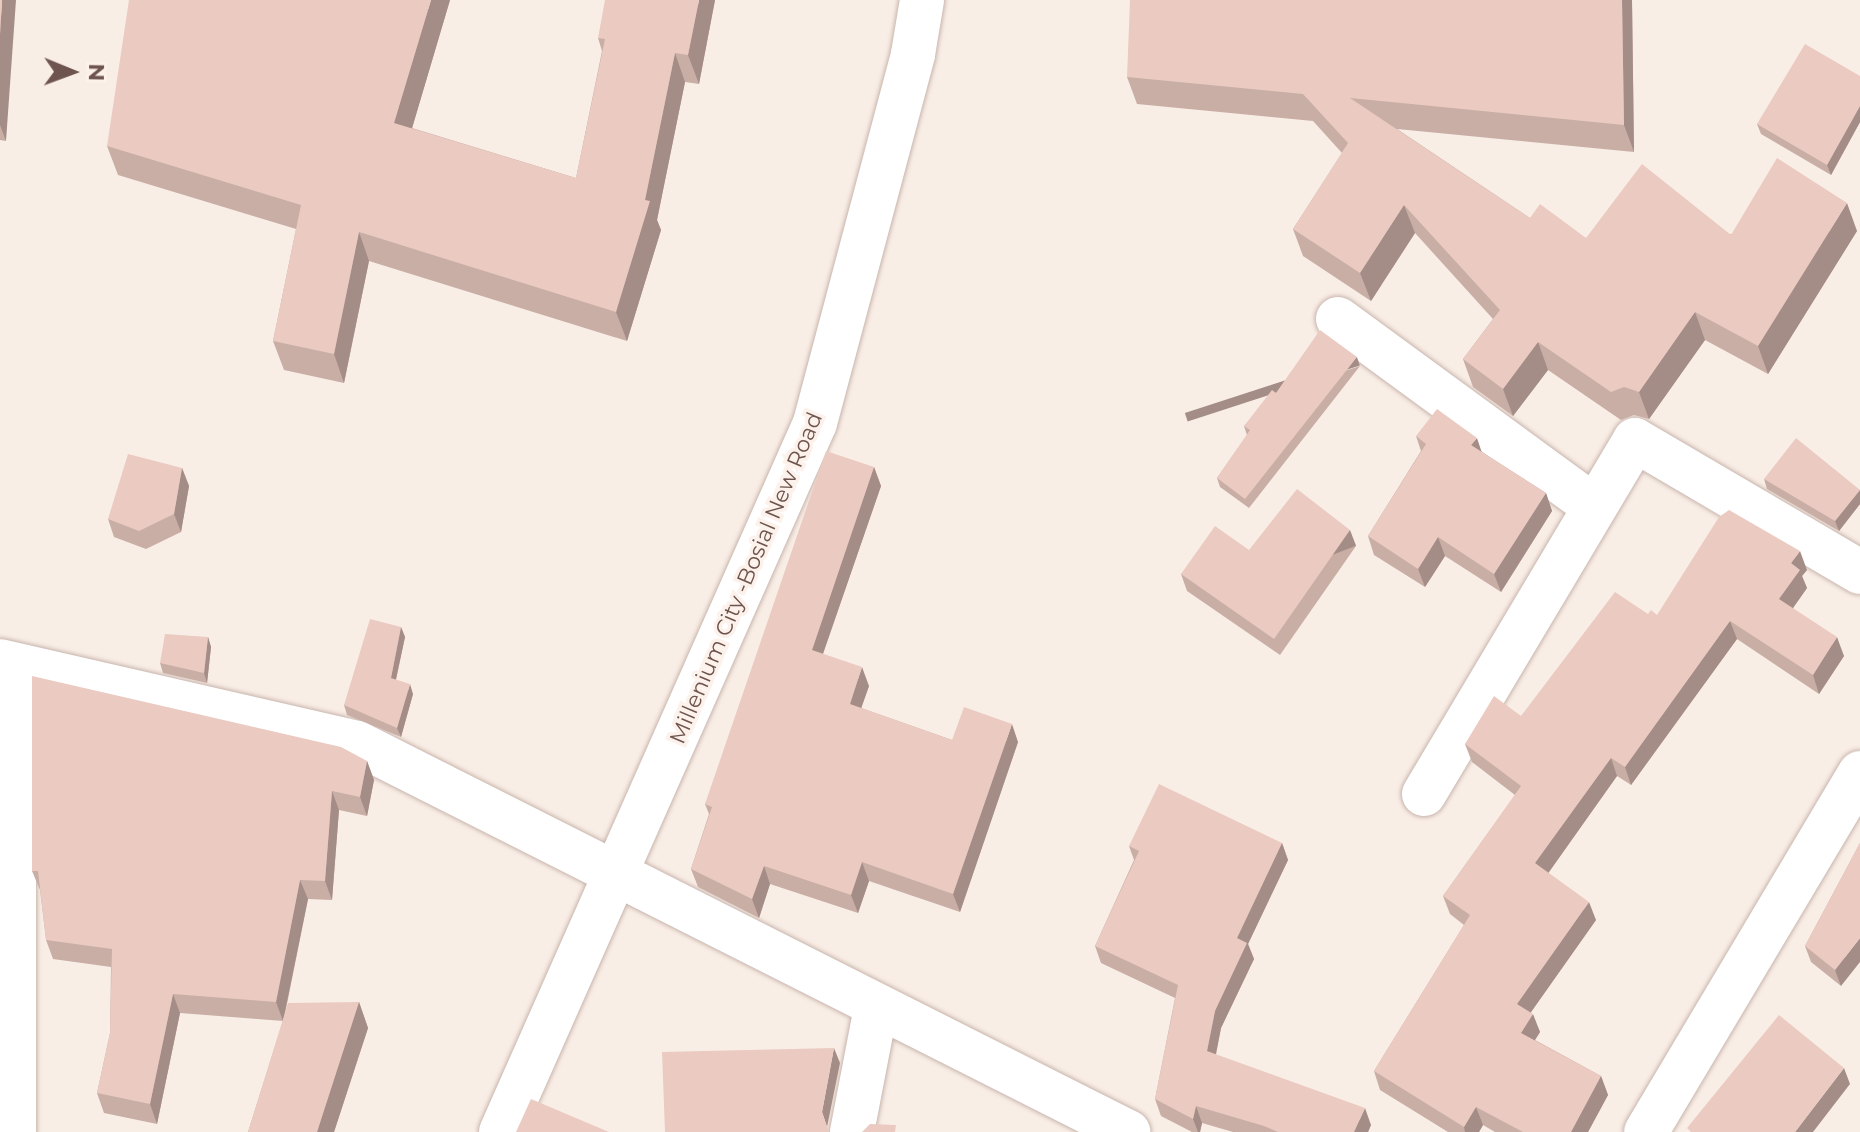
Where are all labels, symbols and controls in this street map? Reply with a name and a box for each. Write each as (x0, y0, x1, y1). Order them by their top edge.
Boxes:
north arrow (32, 32, 112, 112)
text: N (83, 63, 110, 82)
street label: Millenium City -Bosial New Road (664, 408, 828, 748)

